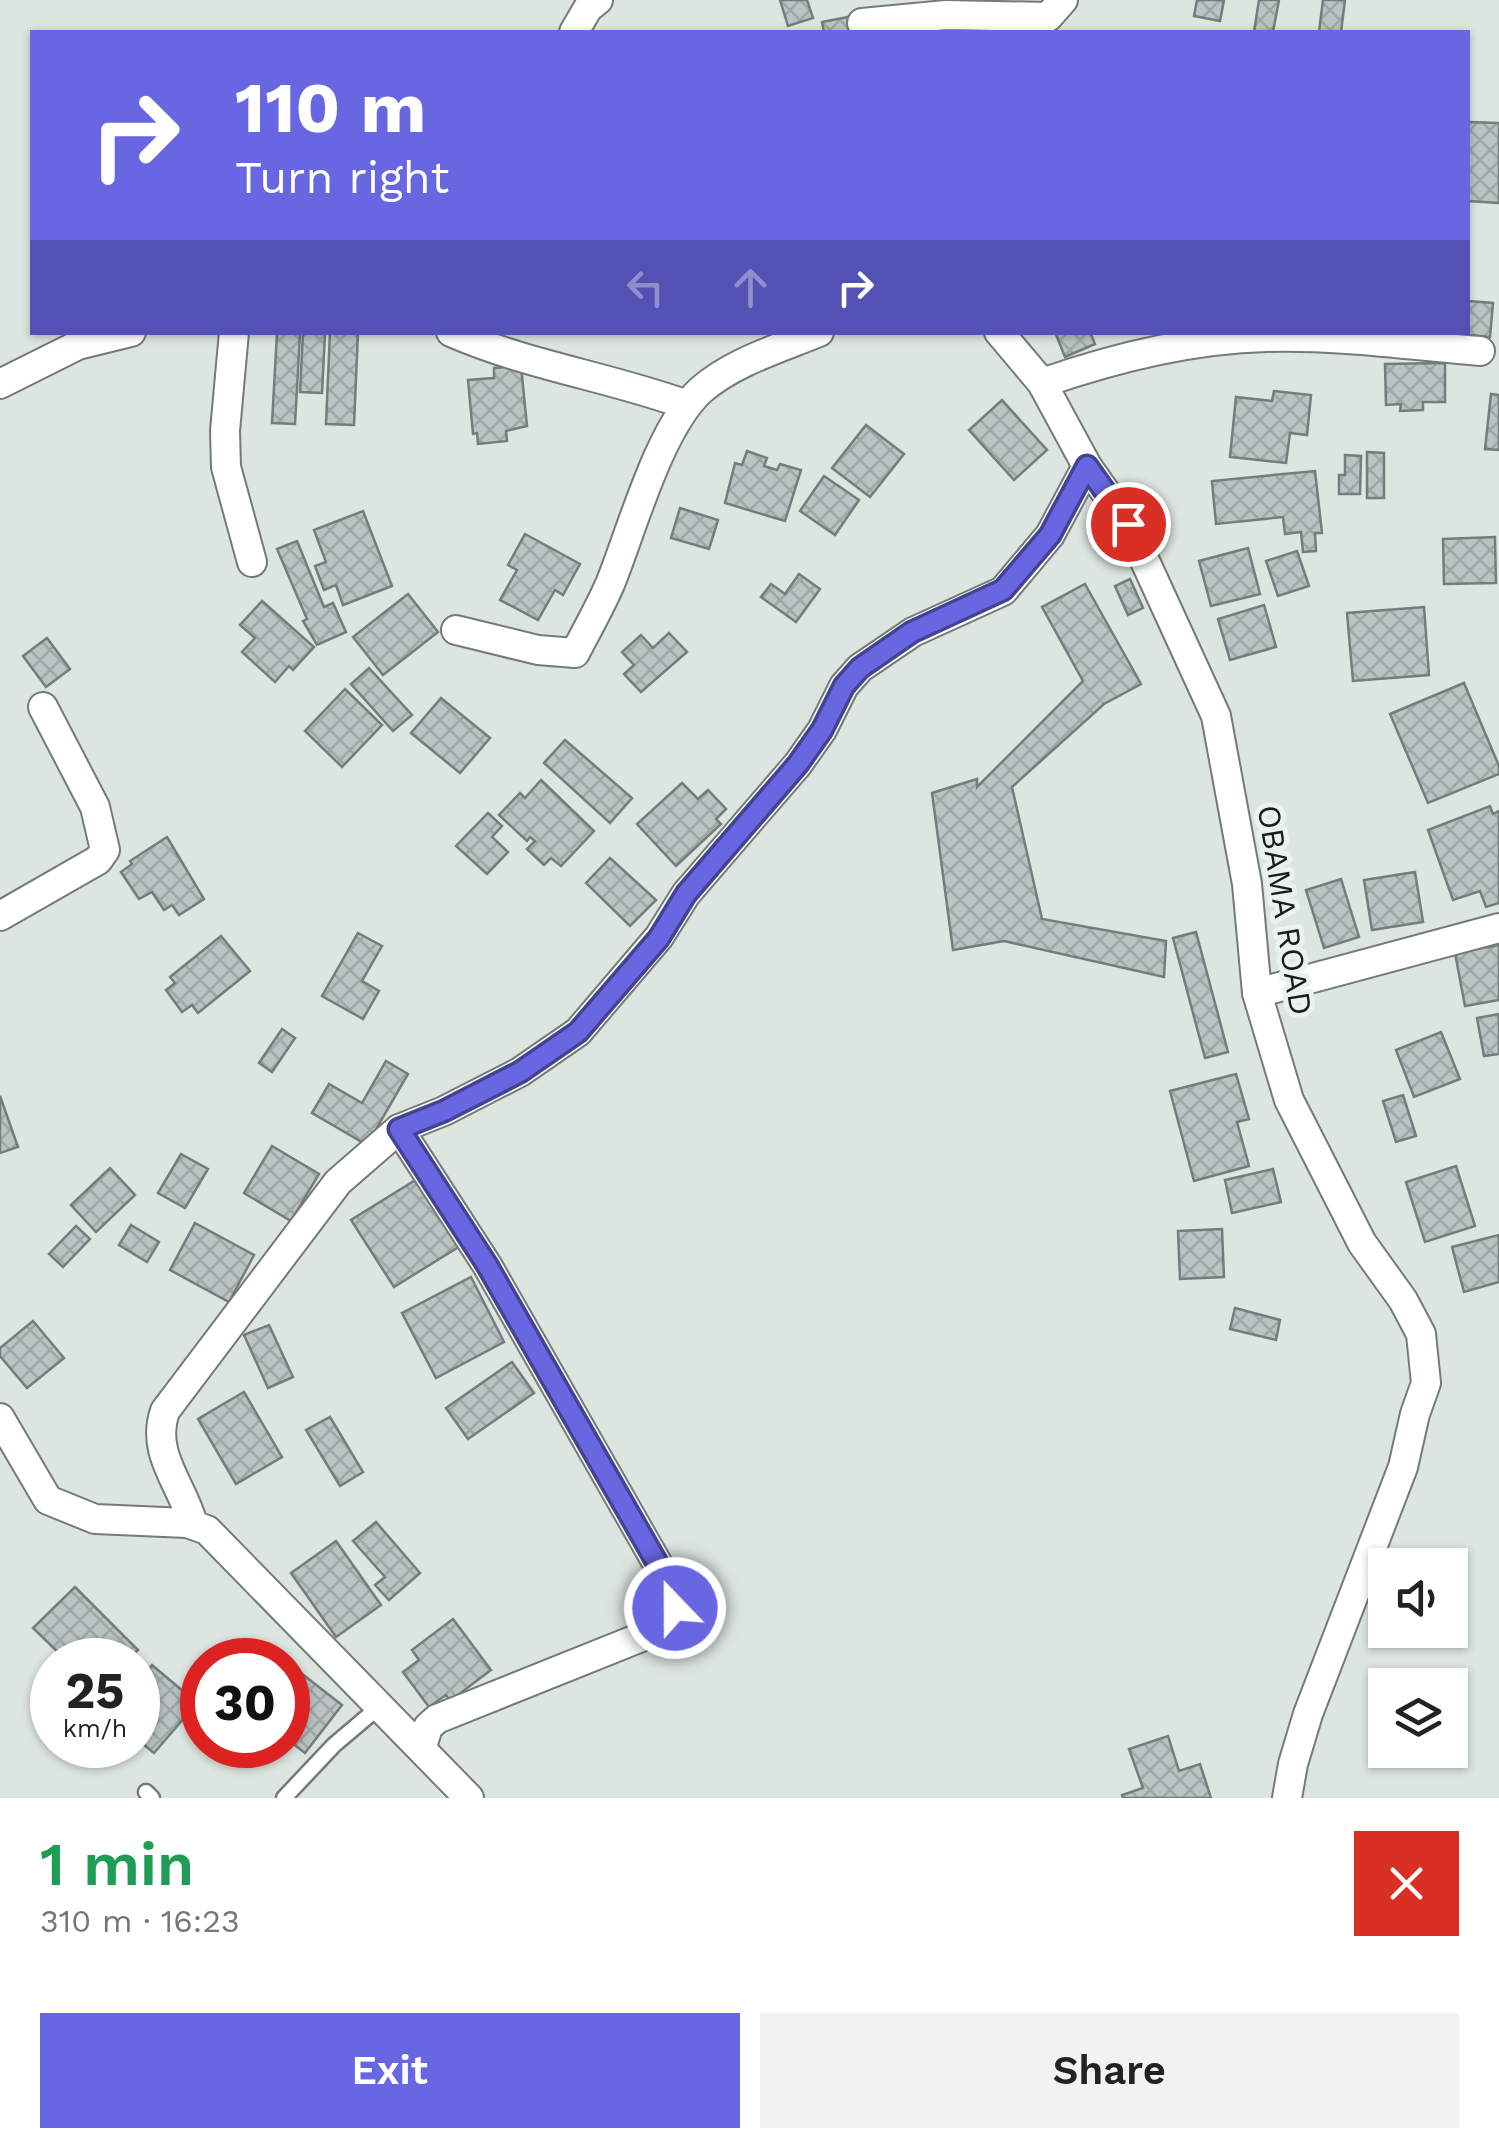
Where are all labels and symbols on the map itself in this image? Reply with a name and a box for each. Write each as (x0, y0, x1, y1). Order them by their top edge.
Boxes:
pin (1086, 482, 1171, 567)
street label: OBAMA ROAD (1250, 802, 1320, 1018)
position arrow (623, 1556, 727, 1660)
speed limit sign: 30 (180, 1638, 310, 1768)

